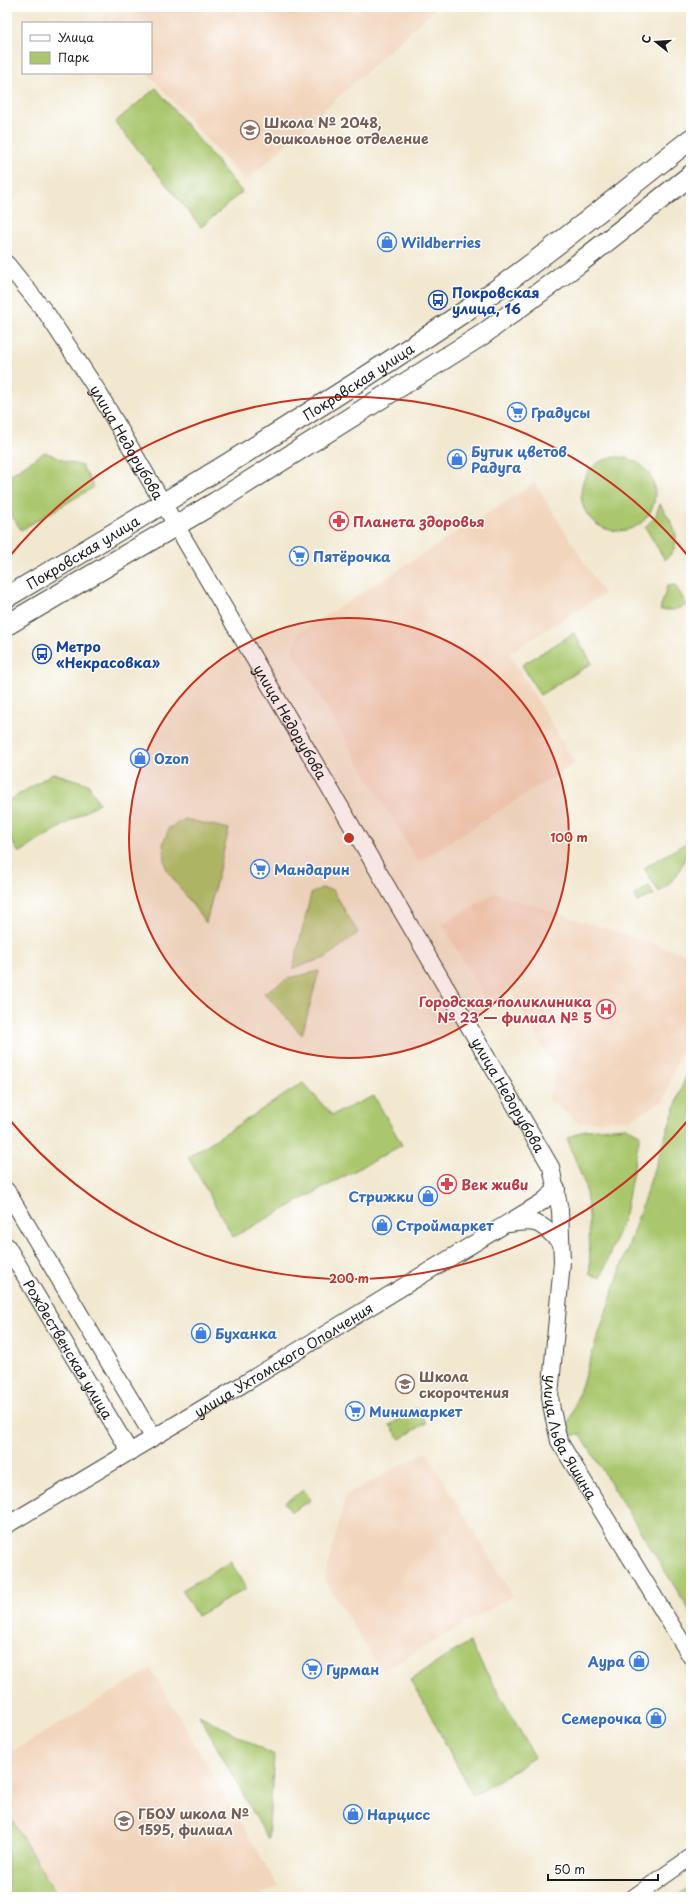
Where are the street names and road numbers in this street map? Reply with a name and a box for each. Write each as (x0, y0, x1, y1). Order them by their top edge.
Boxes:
street label: Покровская улица (298, 338, 418, 425)
street label: улица Недорубова (85, 380, 169, 503)
street label: Покровская улица (22, 510, 143, 594)
street label: улица Недорубова (249, 660, 333, 783)
street label: улица Недорубова (467, 1033, 551, 1156)
street label: Рождественская улица (19, 1275, 118, 1423)
street label: улица Ухтомского Ополчения (190, 1297, 377, 1422)
street label: улица Льва Яшина (539, 1374, 603, 1503)

